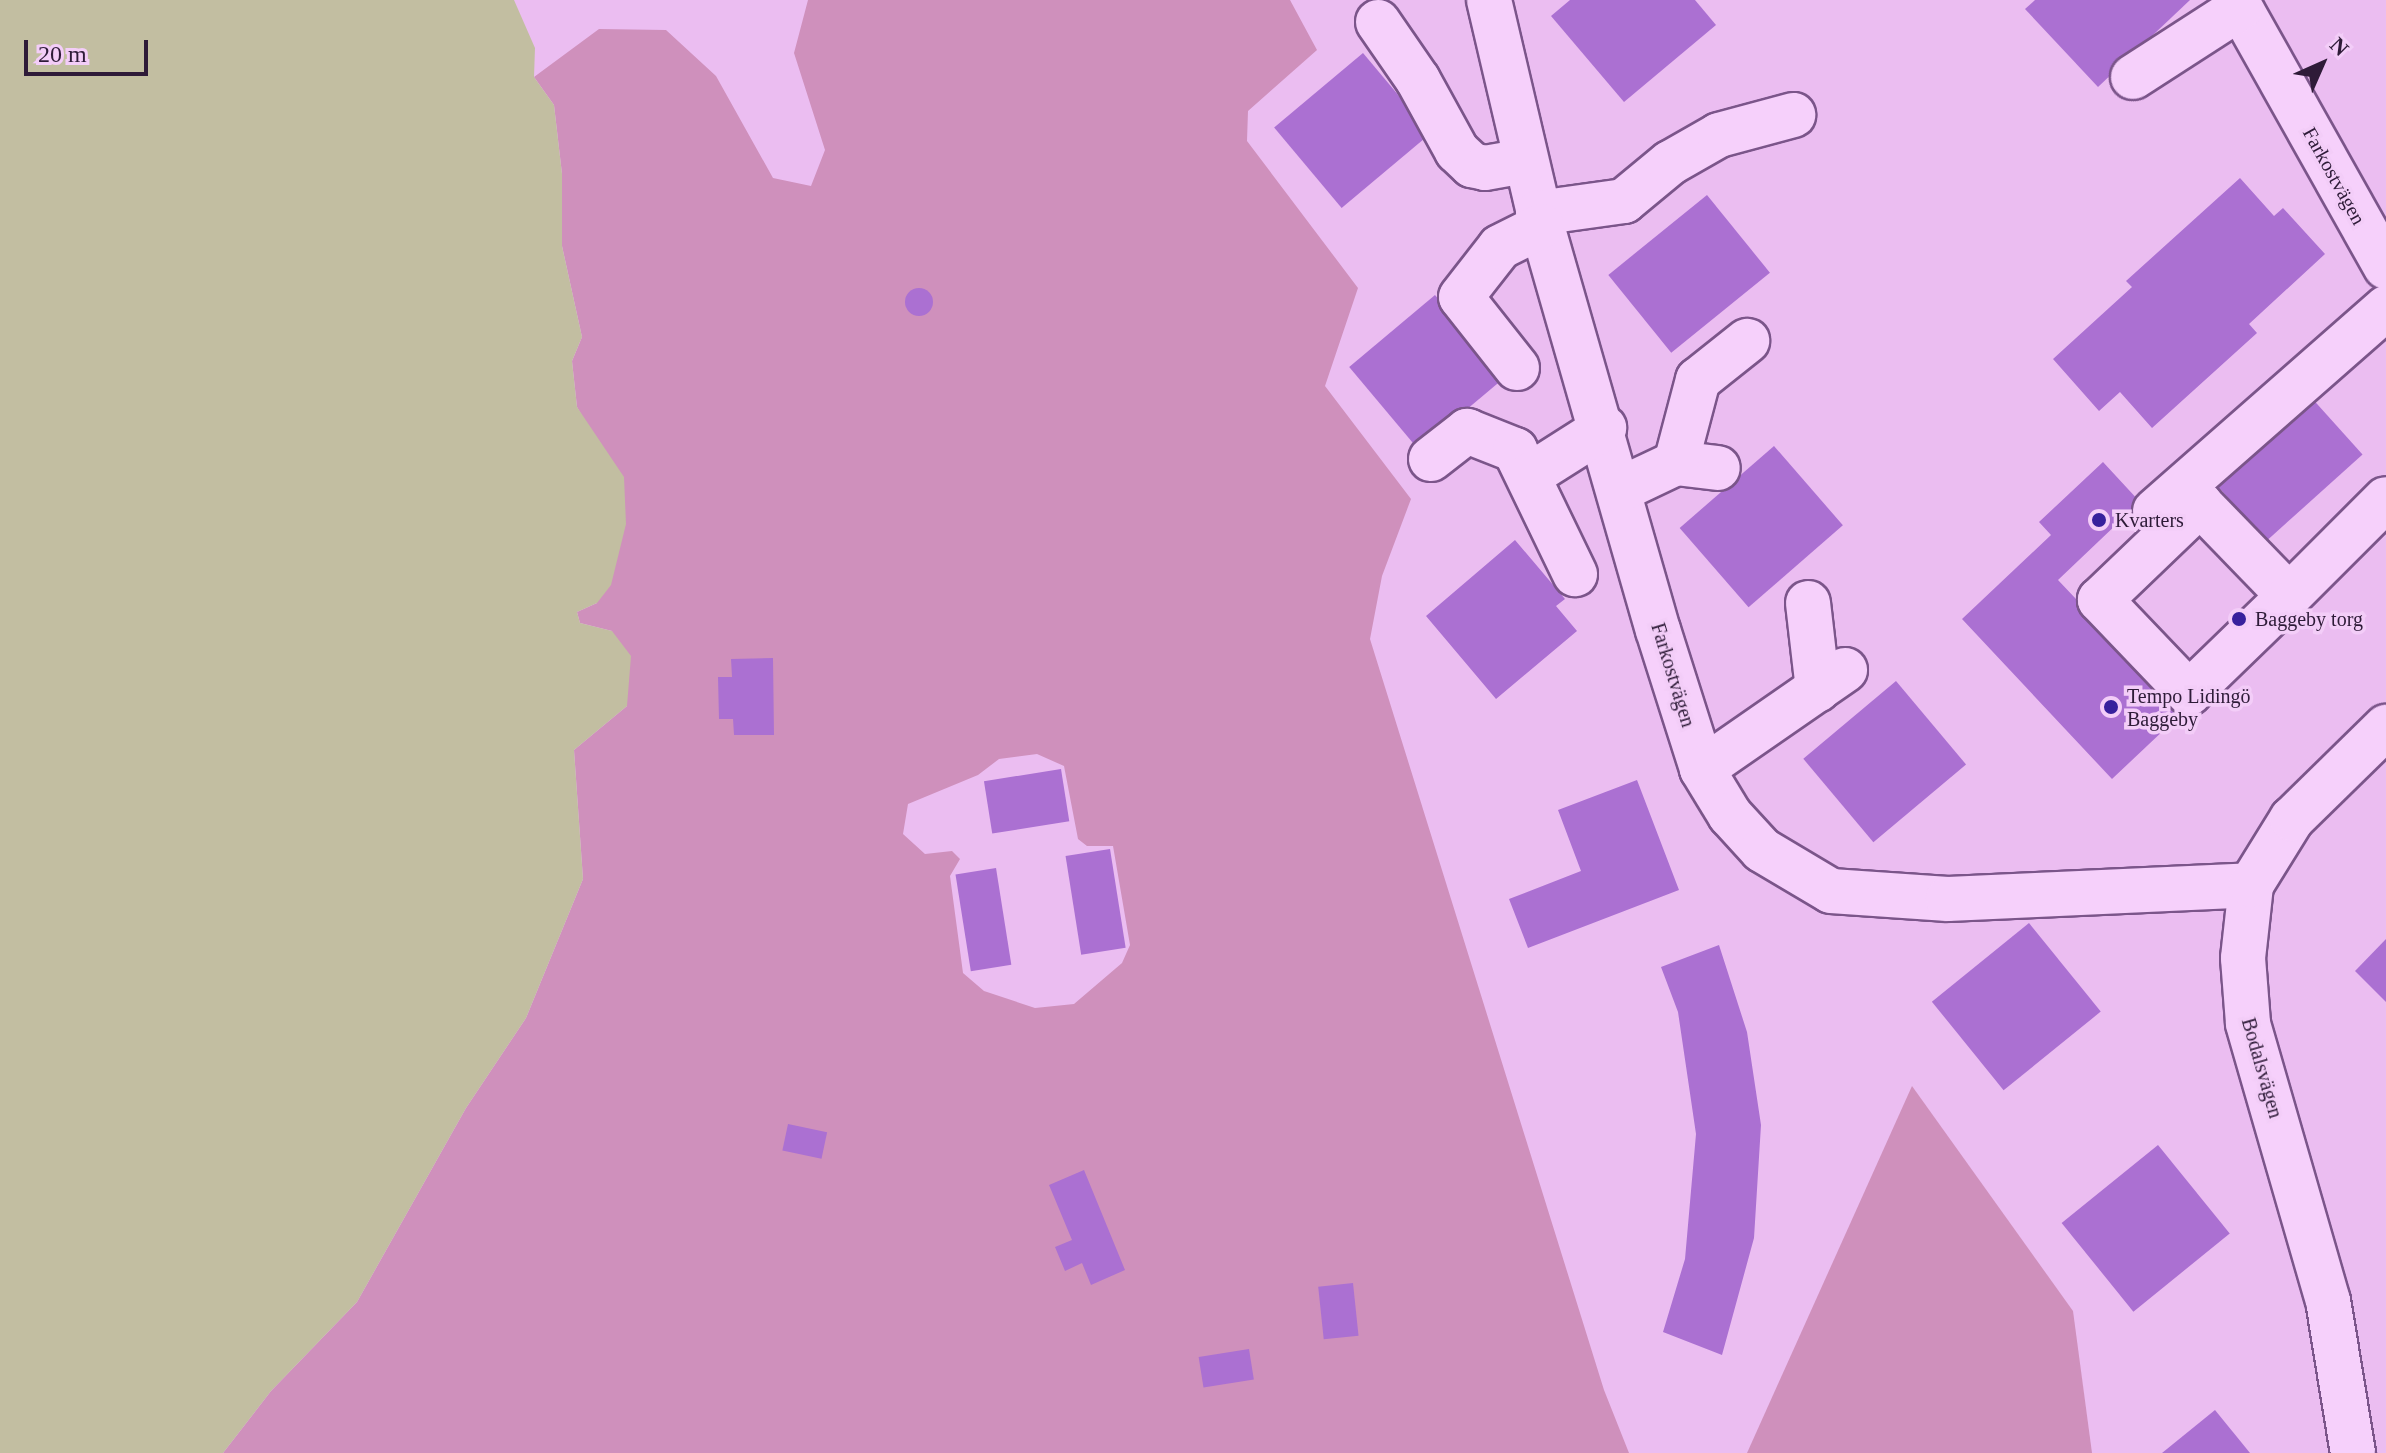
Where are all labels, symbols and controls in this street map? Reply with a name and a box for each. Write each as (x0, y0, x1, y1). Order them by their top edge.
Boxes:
scale bar (28, 24, 152, 74)
north arrow (2282, 24, 2362, 104)
text: N (2325, 32, 2354, 61)
text: 20 m (38, 41, 87, 67)
street label: Farkostvägen (2297, 123, 2371, 229)
place label: Kvarters (2115, 508, 2184, 532)
marker: Kvarters (2090, 511, 2108, 529)
place label: Baggeby torg (2255, 607, 2363, 631)
marker: Baggeby torg (2230, 610, 2248, 628)
street label: Farkostvägen (1646, 620, 1700, 730)
place label: Tempo Lidingö Baggeby (2127, 684, 2251, 731)
marker: Tempo Lidingö Baggeby (2102, 698, 2120, 716)
street label: Bodalsvägen (2236, 1015, 2288, 1121)

